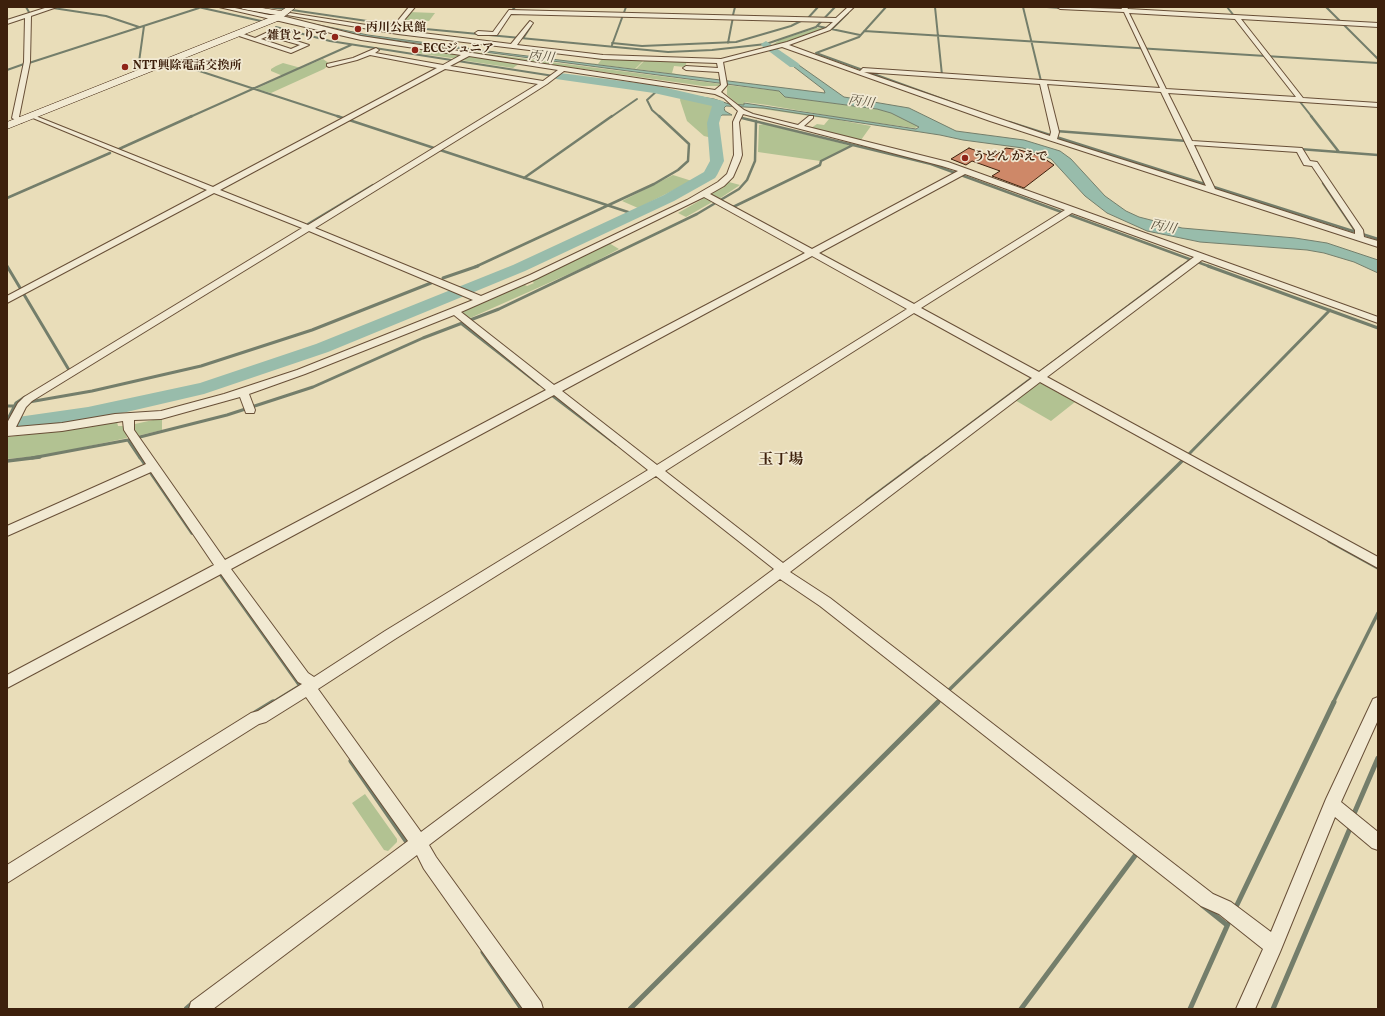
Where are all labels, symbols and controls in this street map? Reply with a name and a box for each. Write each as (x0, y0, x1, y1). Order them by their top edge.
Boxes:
place label: 丙川公民館 (366, 22, 426, 36)
marker: 丙川公民館 (353, 24, 363, 34)
place label: 雑貨とりで (267, 30, 327, 44)
marker: 雑貨とりで (330, 32, 340, 42)
place label: ECCジュニア (423, 43, 494, 57)
marker: ECCジュニア (410, 45, 420, 55)
water label: 丙川 (527, 49, 555, 67)
place label: NTT興除電話交換所 (133, 60, 241, 74)
marker: NTT興除電話交換所 (120, 62, 130, 72)
water label: 丙川 (847, 93, 875, 113)
place label: うどん かえで (973, 151, 1047, 165)
marker: うどん かえで (960, 153, 970, 163)
water label: 丙川 (1149, 218, 1177, 238)
district label: 玉丁場 (759, 452, 803, 470)

